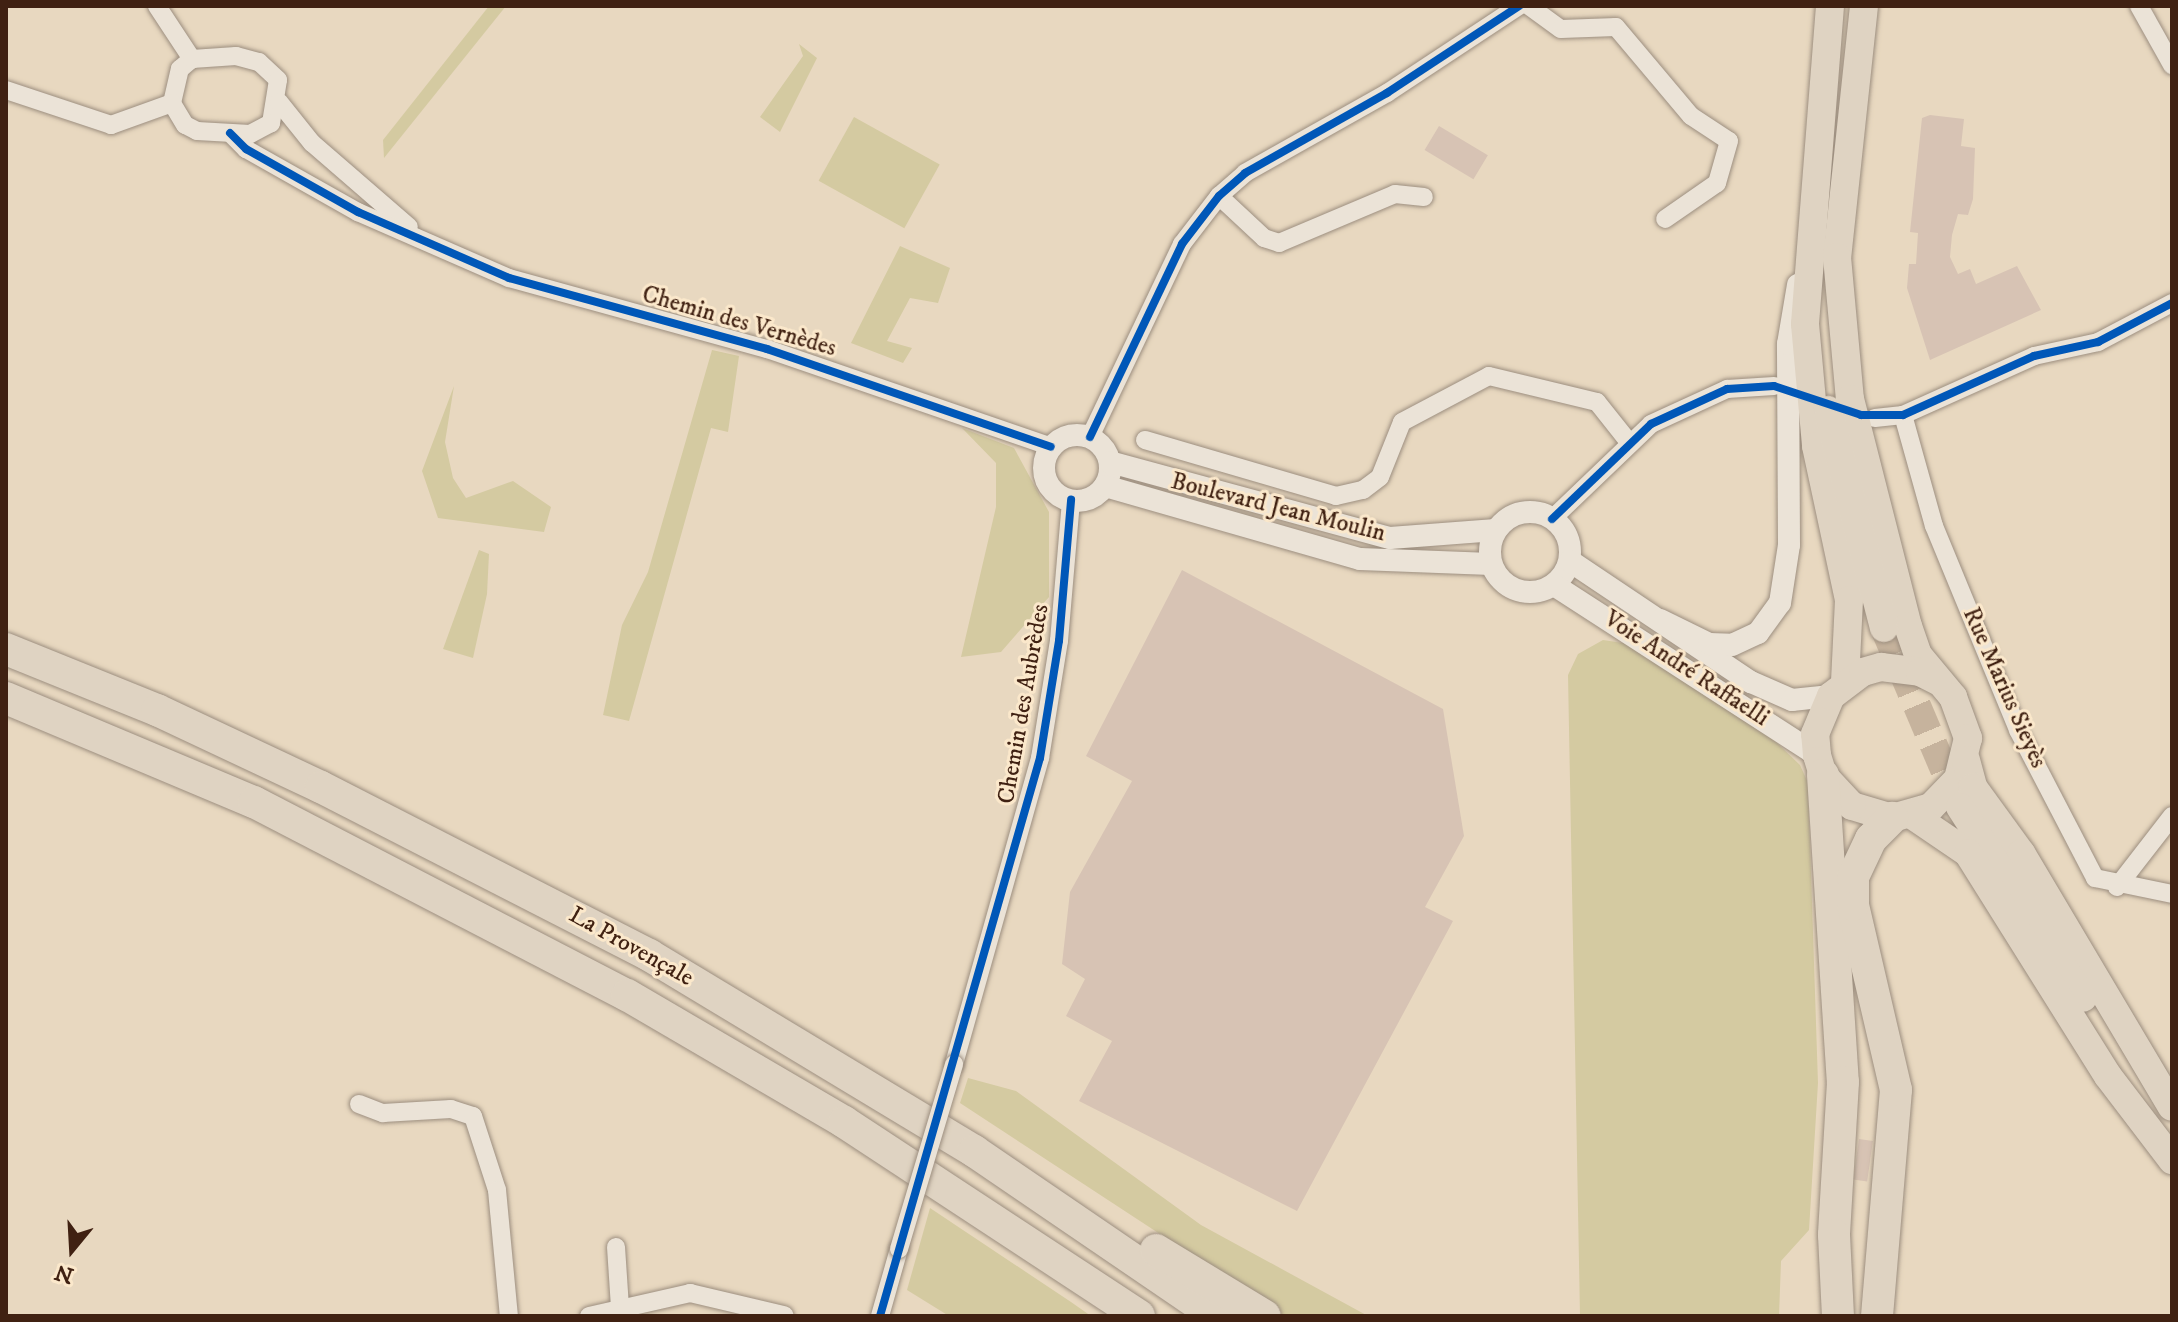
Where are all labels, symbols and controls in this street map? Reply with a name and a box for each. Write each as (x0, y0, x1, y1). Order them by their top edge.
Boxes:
street label: Chemin des Vernèdes (639, 281, 839, 363)
street label: Boulevard Jean Moulin (1168, 467, 1388, 549)
street label: Chemin des Aubrèdes (992, 602, 1056, 806)
street label: Rue Marius Sieyès (1956, 603, 2052, 773)
street label: Voie André Raffaelli (1598, 605, 1774, 733)
street label: La Provençale (564, 901, 698, 993)
north arrow (32, 1210, 112, 1290)
text: N (52, 1258, 77, 1289)

